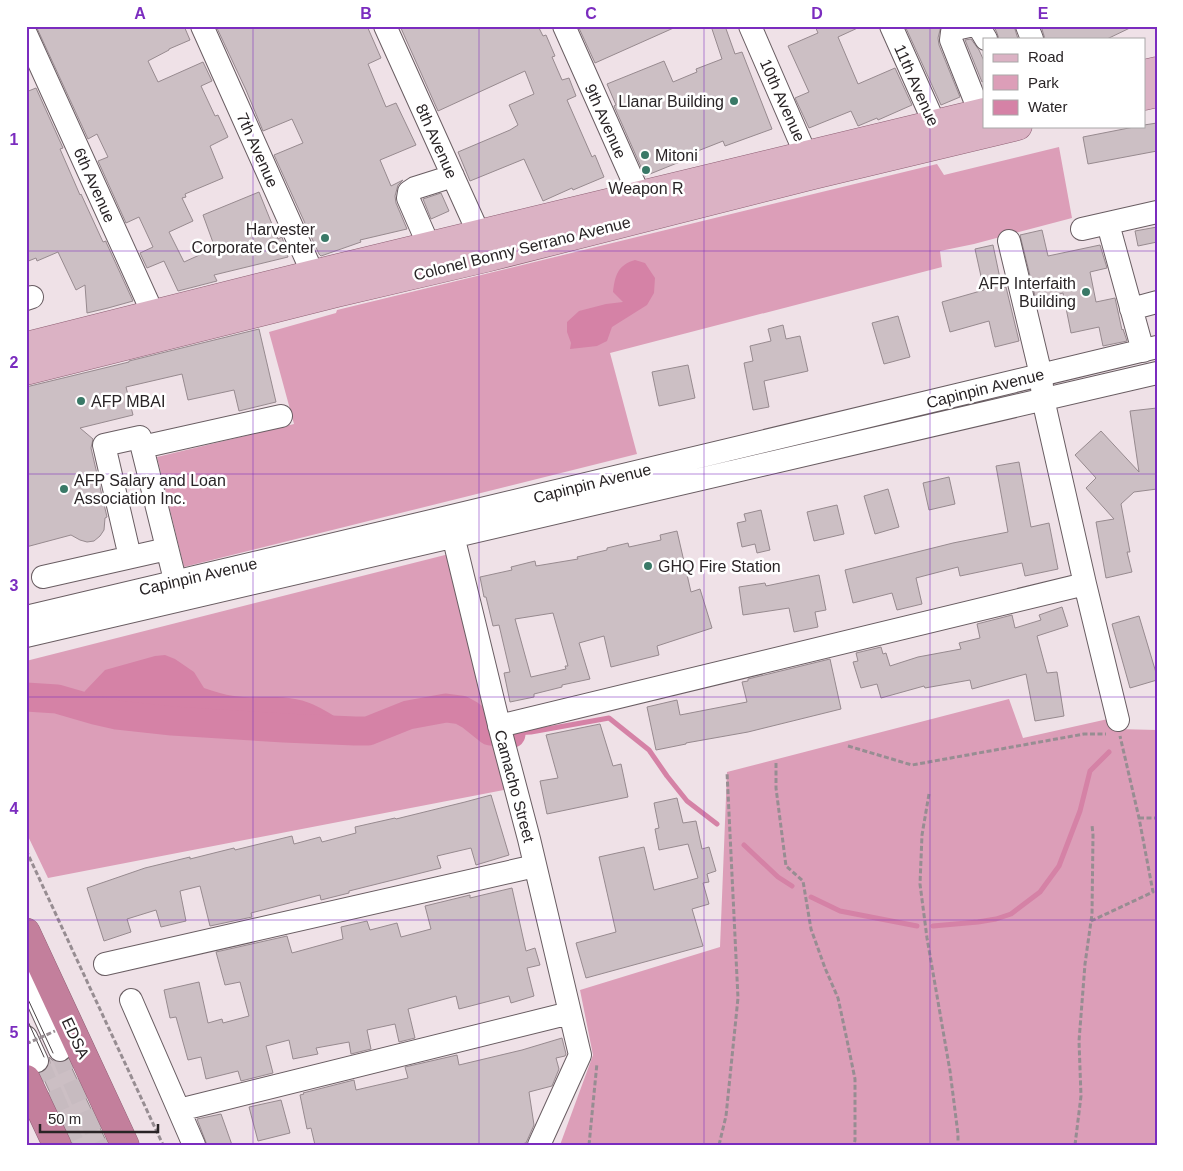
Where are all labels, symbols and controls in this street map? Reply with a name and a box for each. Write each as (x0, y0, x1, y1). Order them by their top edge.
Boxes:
text: A (134, 5, 146, 22)
text: B (360, 5, 372, 22)
text: C (585, 5, 597, 22)
text: D (811, 5, 823, 22)
text: E (1038, 5, 1049, 22)
legend (983, 38, 1146, 128)
street label: 11th Avenue (891, 42, 942, 129)
text: Road (1028, 48, 1064, 65)
street label: 10th Avenue (757, 56, 808, 144)
text: Park (1028, 74, 1059, 91)
street label: 9th Avenue (582, 81, 630, 161)
place label: Llanar Building (618, 93, 724, 110)
marker: Llanar Building (728, 95, 740, 107)
text: Water (1028, 98, 1067, 115)
street label: 8th Avenue (413, 101, 461, 181)
street label: 7th Avenue (234, 110, 282, 190)
text: 1 (10, 131, 19, 148)
street label: 6th Avenue (71, 145, 119, 225)
place label: Mitoni (655, 147, 698, 164)
marker: Mitoni (639, 149, 651, 161)
marker: Weapon R (640, 164, 652, 176)
place label: Weapon R (608, 180, 684, 197)
street label: Colonel Bonny Serrano Avenue (412, 213, 632, 284)
place label: Harvester Corporate Center (191, 221, 316, 256)
marker: Harvester Corporate Center (319, 232, 331, 244)
place label: AFP Interfaith Building (978, 275, 1076, 310)
marker: AFP Interfaith Building (1080, 286, 1092, 298)
text: 2 (10, 354, 19, 371)
street label: Capinpin Avenue (925, 366, 1046, 411)
place label: AFP MBAI (91, 393, 165, 410)
marker: AFP MBAI (75, 395, 87, 407)
street label: Capinpin Avenue (532, 461, 653, 506)
place label: AFP Salary and Loan Association Inc. (74, 472, 226, 507)
marker: AFP Salary and Loan Association Inc. (58, 483, 70, 495)
street label: Capinpin Avenue (137, 555, 259, 598)
place label: GHQ Fire Station (658, 558, 781, 575)
marker: GHQ Fire Station (642, 560, 654, 572)
text: 3 (10, 577, 19, 594)
street label: Camacho Street (491, 728, 538, 845)
text: 4 (10, 800, 19, 817)
street label: EDSA (59, 1015, 93, 1062)
text: 5 (10, 1024, 19, 1041)
scale bar (40, 1101, 158, 1133)
text: 50 m (48, 1110, 81, 1127)

